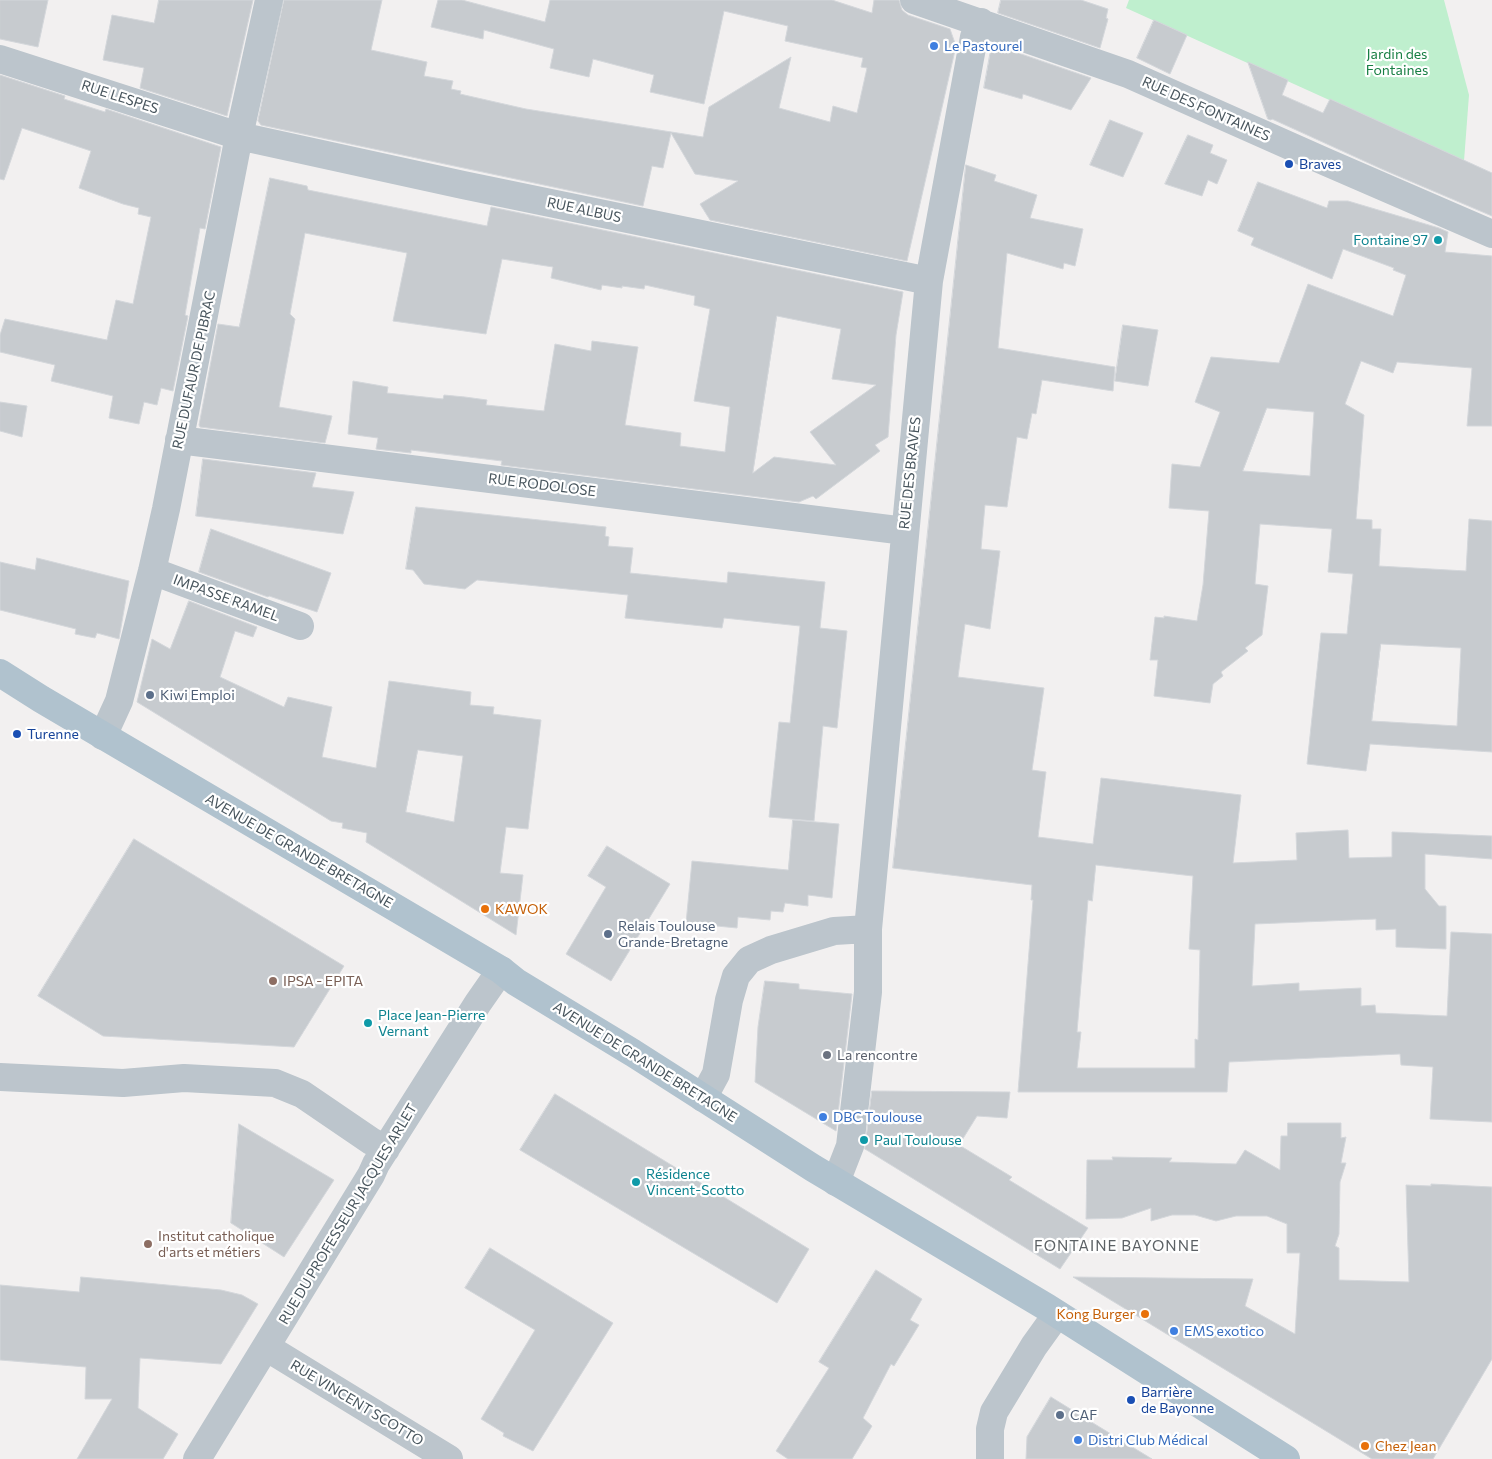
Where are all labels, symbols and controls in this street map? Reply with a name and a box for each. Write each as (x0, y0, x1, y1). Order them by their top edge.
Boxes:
place label: Le Pastourel (944, 38, 1023, 54)
marker: Le Pastourel (928, 40, 940, 52)
park label: Jardin des Fontaines (1366, 46, 1428, 78)
street label: RUE DES FONTAINES (1139, 73, 1273, 145)
street label: RUE LESPES (79, 77, 161, 117)
place label: Braves (1299, 156, 1341, 172)
marker: Braves (1283, 158, 1295, 170)
street label: RUE ALBUS (545, 194, 623, 226)
place label: Fontaine 97 (1353, 232, 1428, 248)
marker: Fontaine 97 (1432, 234, 1444, 246)
street label: RUE DUFAUR DE PIBRAC (169, 289, 219, 451)
street label: RUE DES BRAVES (896, 416, 924, 530)
street label: RUE RODOLOSE (487, 470, 597, 500)
street label: IMPASSE RAMEL (171, 571, 281, 625)
place label: Kiwi Emploi (160, 687, 235, 703)
marker: Kiwi Emploi (144, 689, 156, 701)
place label: Turenne (27, 726, 79, 742)
marker: Turenne (11, 728, 23, 740)
street label: AVENUE DE GRANDE BRETAGNE (202, 790, 396, 912)
place label: KAWOK (495, 901, 548, 917)
marker: KAWOK (479, 903, 491, 915)
place label: Relais Toulouse Grande-Bretagne (618, 918, 728, 950)
marker: Relais Toulouse Grande-Bretagne (602, 928, 614, 940)
place label: IPSA - EPITA (283, 973, 363, 989)
marker: IPSA - EPITA (267, 975, 279, 987)
street label: AVENUE DE GRANDE BRETAGNE (550, 998, 740, 1126)
place label: Place Jean-Pierre Vernant (378, 1007, 485, 1040)
marker: Place Jean-Pierre Vernant (362, 1017, 374, 1029)
place label: La rencontre (837, 1047, 918, 1063)
marker: La rencontre (821, 1049, 833, 1061)
street label: RUE DU PROFESSEUR JACQUES ARLET (275, 1101, 421, 1327)
place label: DBC Toulouse (833, 1109, 922, 1125)
marker: DBC Toulouse (817, 1111, 829, 1123)
place label: Paul Toulouse (874, 1132, 962, 1148)
marker: Paul Toulouse (858, 1134, 870, 1146)
place label: Résidence Vincent-Scotto (646, 1166, 744, 1198)
marker: Résidence Vincent-Scotto (630, 1176, 642, 1188)
place label: Institut catholique d'arts et métiers (158, 1228, 274, 1260)
district label: FONTAINE BAYONNE (1032, 1237, 1202, 1255)
marker: Institut catholique d'arts et métiers (142, 1238, 154, 1250)
place label: Kong Burger (1057, 1306, 1135, 1322)
marker: Kong Burger (1139, 1308, 1151, 1320)
place label: EMS exotico (1184, 1323, 1264, 1339)
marker: EMS exotico (1168, 1325, 1180, 1337)
street label: RUE VINCENT SCOTTO (287, 1357, 427, 1449)
place label: Barrière de Bayonne (1141, 1384, 1214, 1416)
marker: Barrière de Bayonne (1125, 1394, 1137, 1406)
place label: CAF (1070, 1407, 1097, 1423)
marker: CAF (1054, 1409, 1066, 1421)
place label: Distri Club Médical (1088, 1432, 1208, 1448)
marker: Distri Club Médical (1072, 1434, 1084, 1446)
place label: Chez Jean (1375, 1438, 1436, 1454)
marker: Chez Jean (1359, 1440, 1371, 1452)

